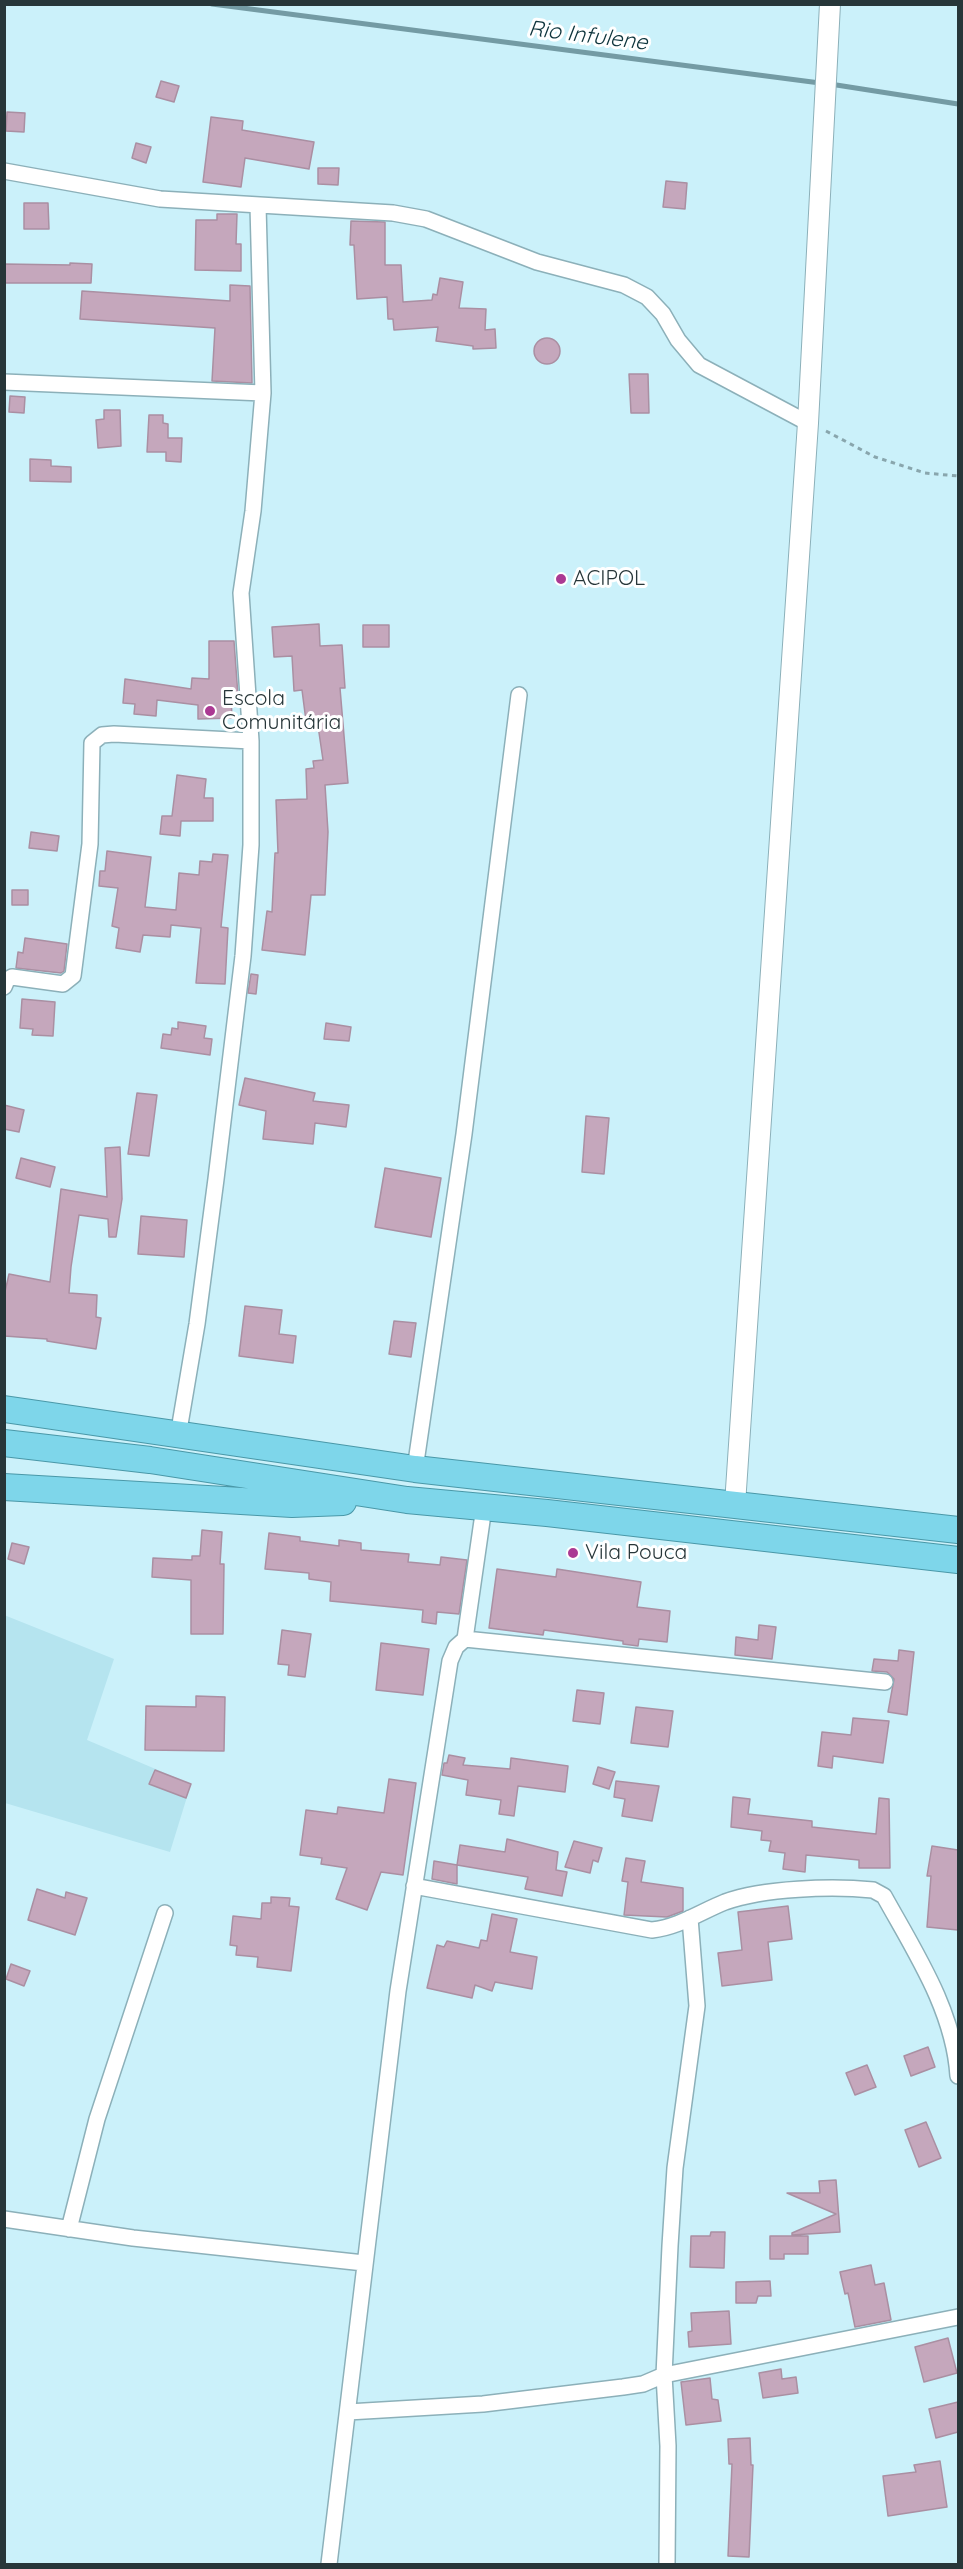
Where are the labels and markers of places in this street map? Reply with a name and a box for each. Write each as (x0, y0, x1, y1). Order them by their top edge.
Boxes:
place label: ACIPOL (573, 566, 645, 592)
marker: ACIPOL (554, 572, 568, 586)
place label: Escola Comunitária (222, 686, 341, 736)
marker: Escola Comunitária (203, 704, 217, 718)
place label: Vila Pouca (585, 1540, 687, 1566)
marker: Vila Pouca (566, 1546, 580, 1560)

